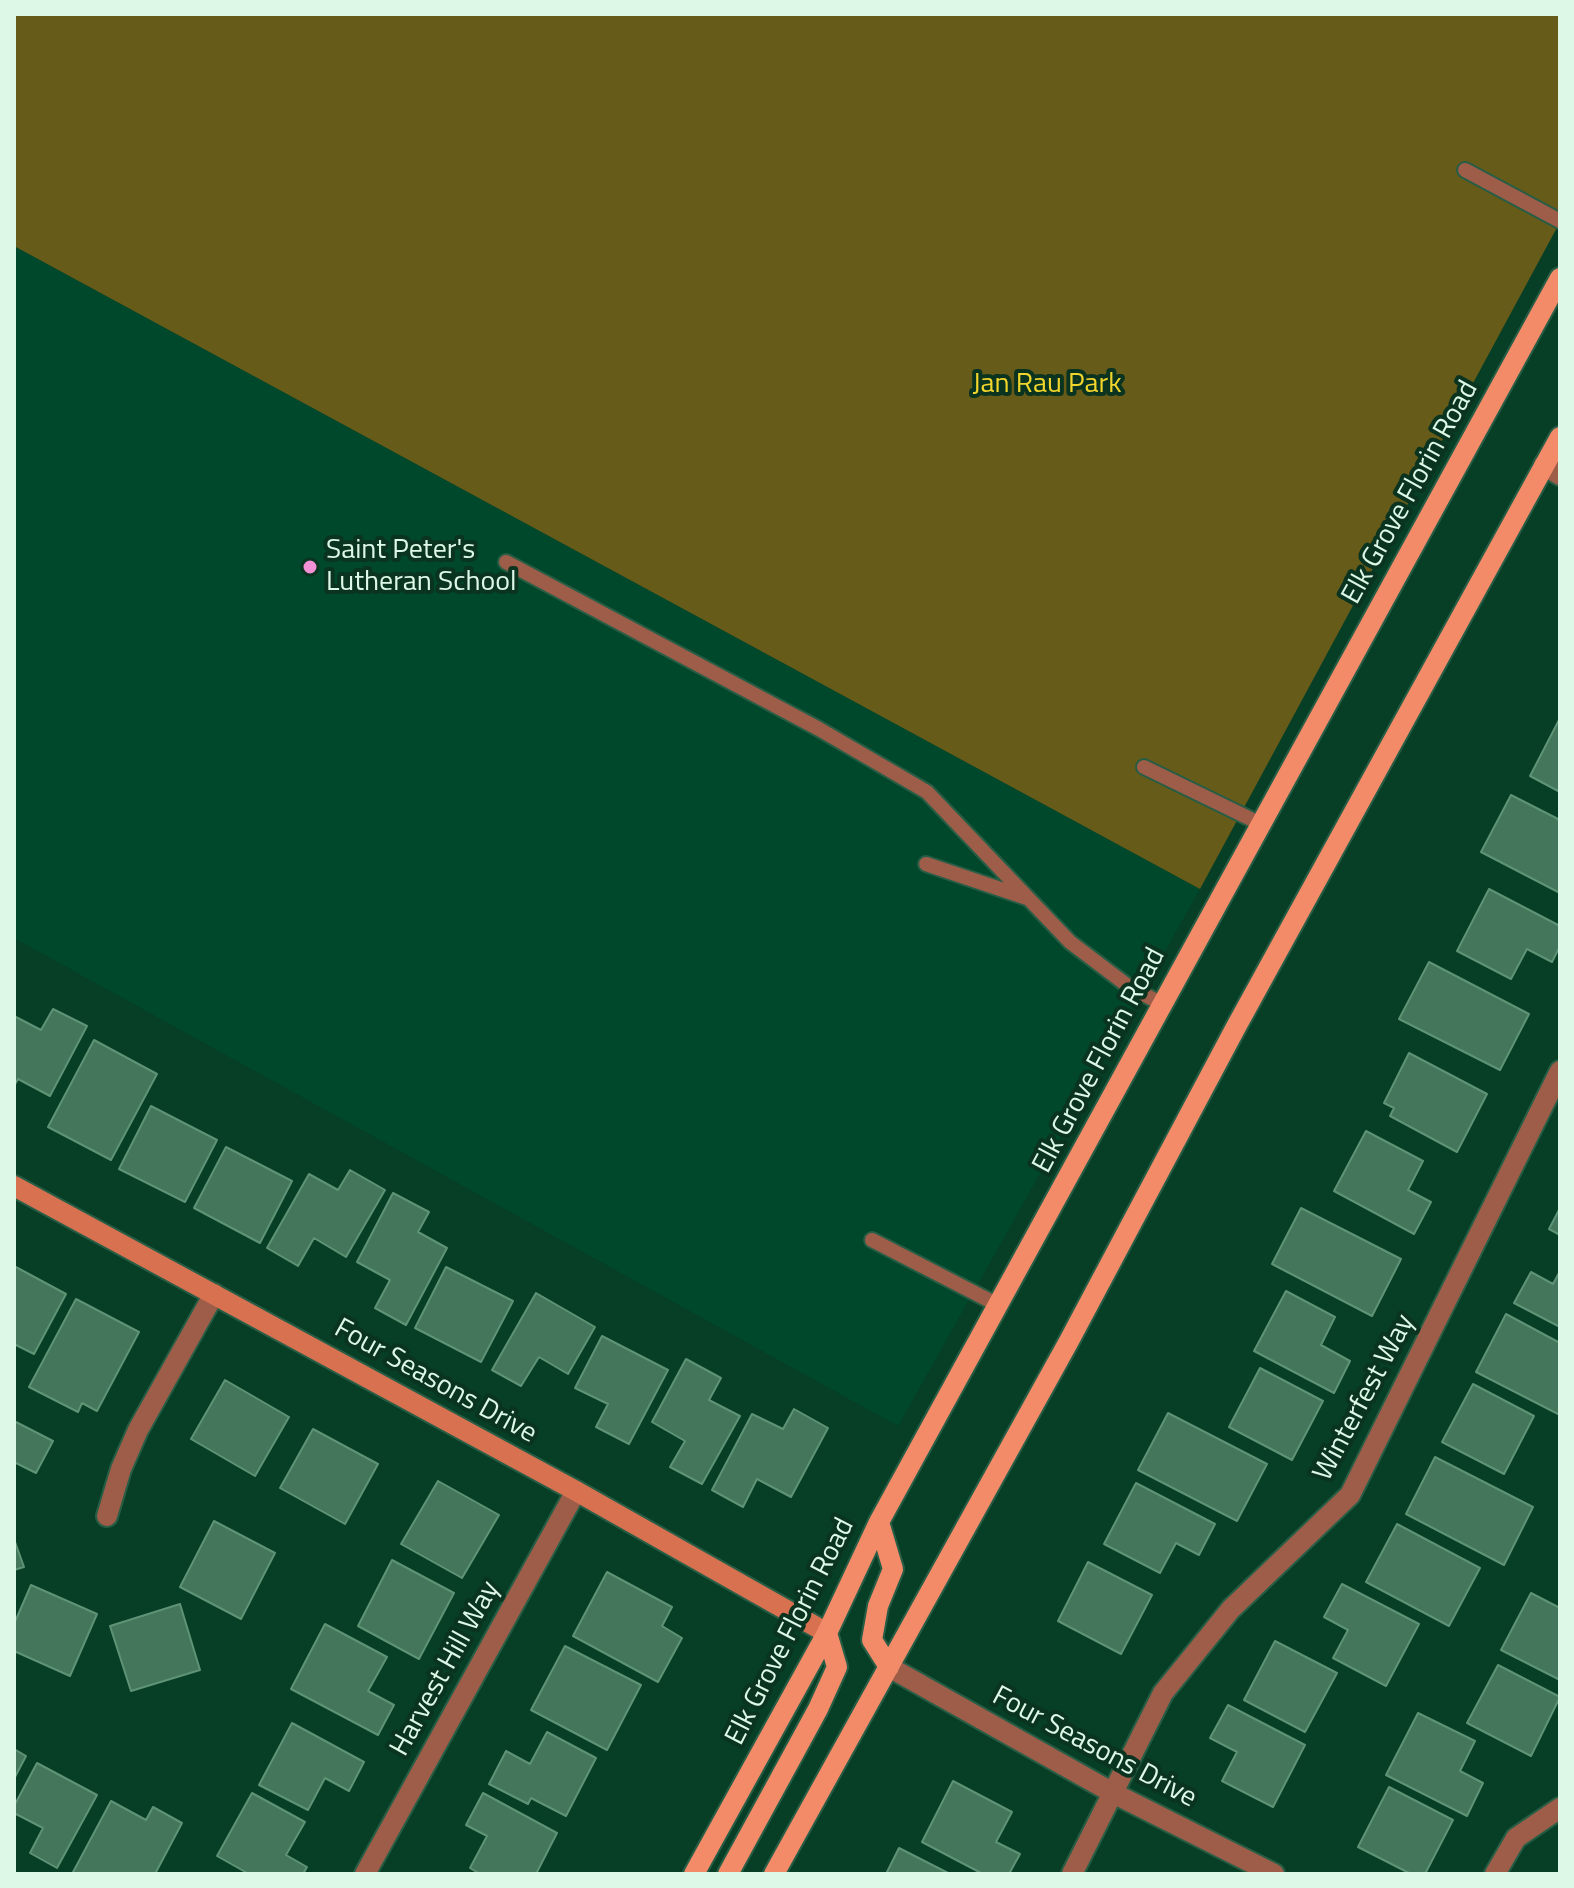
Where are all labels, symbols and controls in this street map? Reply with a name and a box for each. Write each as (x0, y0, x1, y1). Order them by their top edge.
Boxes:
park label: Jan Rau Park (972, 368, 1122, 402)
street label: Elk Grove Florin Road (1336, 376, 1486, 610)
place label: Saint Peter's Lutheran School (326, 534, 517, 600)
marker: Saint Peter's Lutheran School (301, 558, 319, 576)
street label: Elk Grove Florin Road (1027, 943, 1173, 1179)
street label: Winterfest Way (1307, 1309, 1423, 1487)
street label: Four Seasons Drive (328, 1312, 542, 1452)
street label: Elk Grove Florin Road (719, 1513, 863, 1751)
street label: Harvest Hill Way (384, 1576, 508, 1762)
street label: Four Seasons Drive (986, 1680, 1202, 1816)

